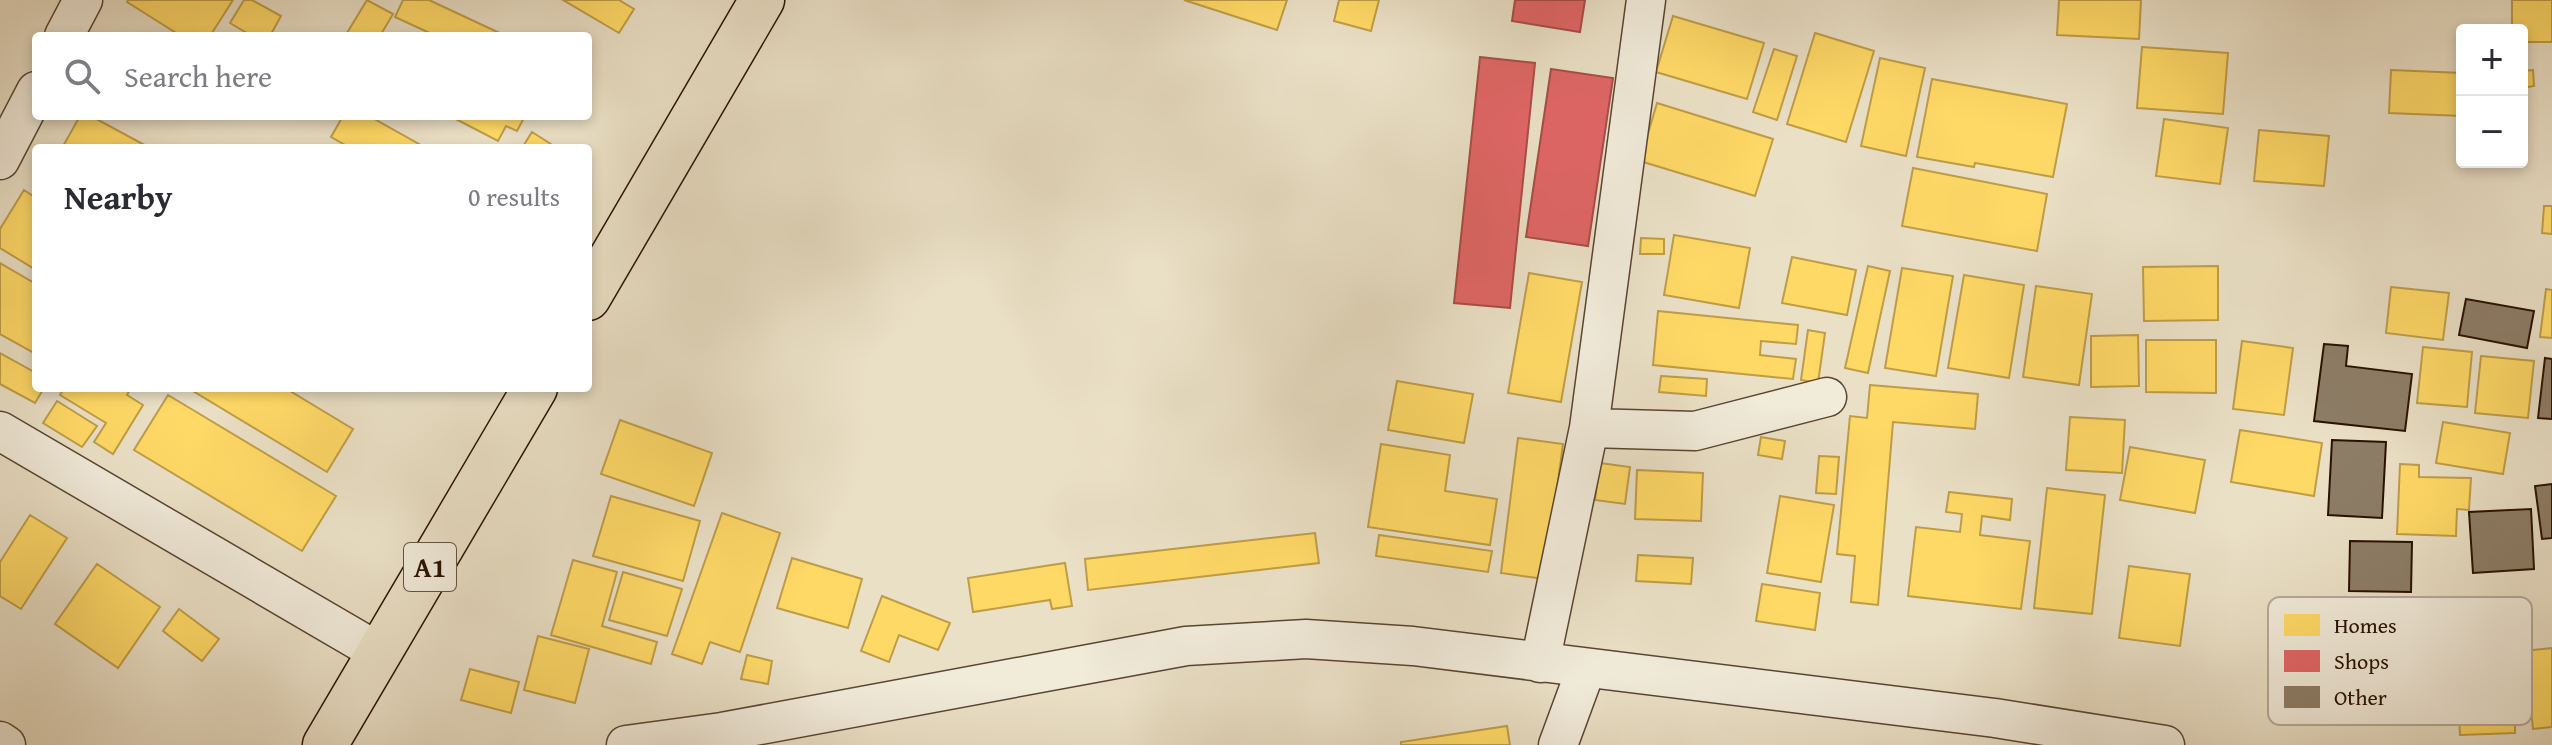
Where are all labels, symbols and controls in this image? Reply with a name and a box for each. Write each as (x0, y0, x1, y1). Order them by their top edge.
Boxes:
map controls (2456, 24, 2528, 168)
button: + (2456, 24, 2528, 96)
search box (32, 32, 592, 120)
icon: search (60, 54, 104, 98)
text: Search here (124, 54, 272, 98)
button: − (2456, 96, 2528, 168)
text: Nearby (64, 172, 173, 221)
text: 0 results (468, 177, 560, 216)
road number: A1 (404, 543, 456, 591)
legend (2268, 597, 2532, 725)
text: Homes (2334, 609, 2397, 641)
text: Shops (2334, 645, 2389, 677)
text: Other (2334, 681, 2387, 713)

